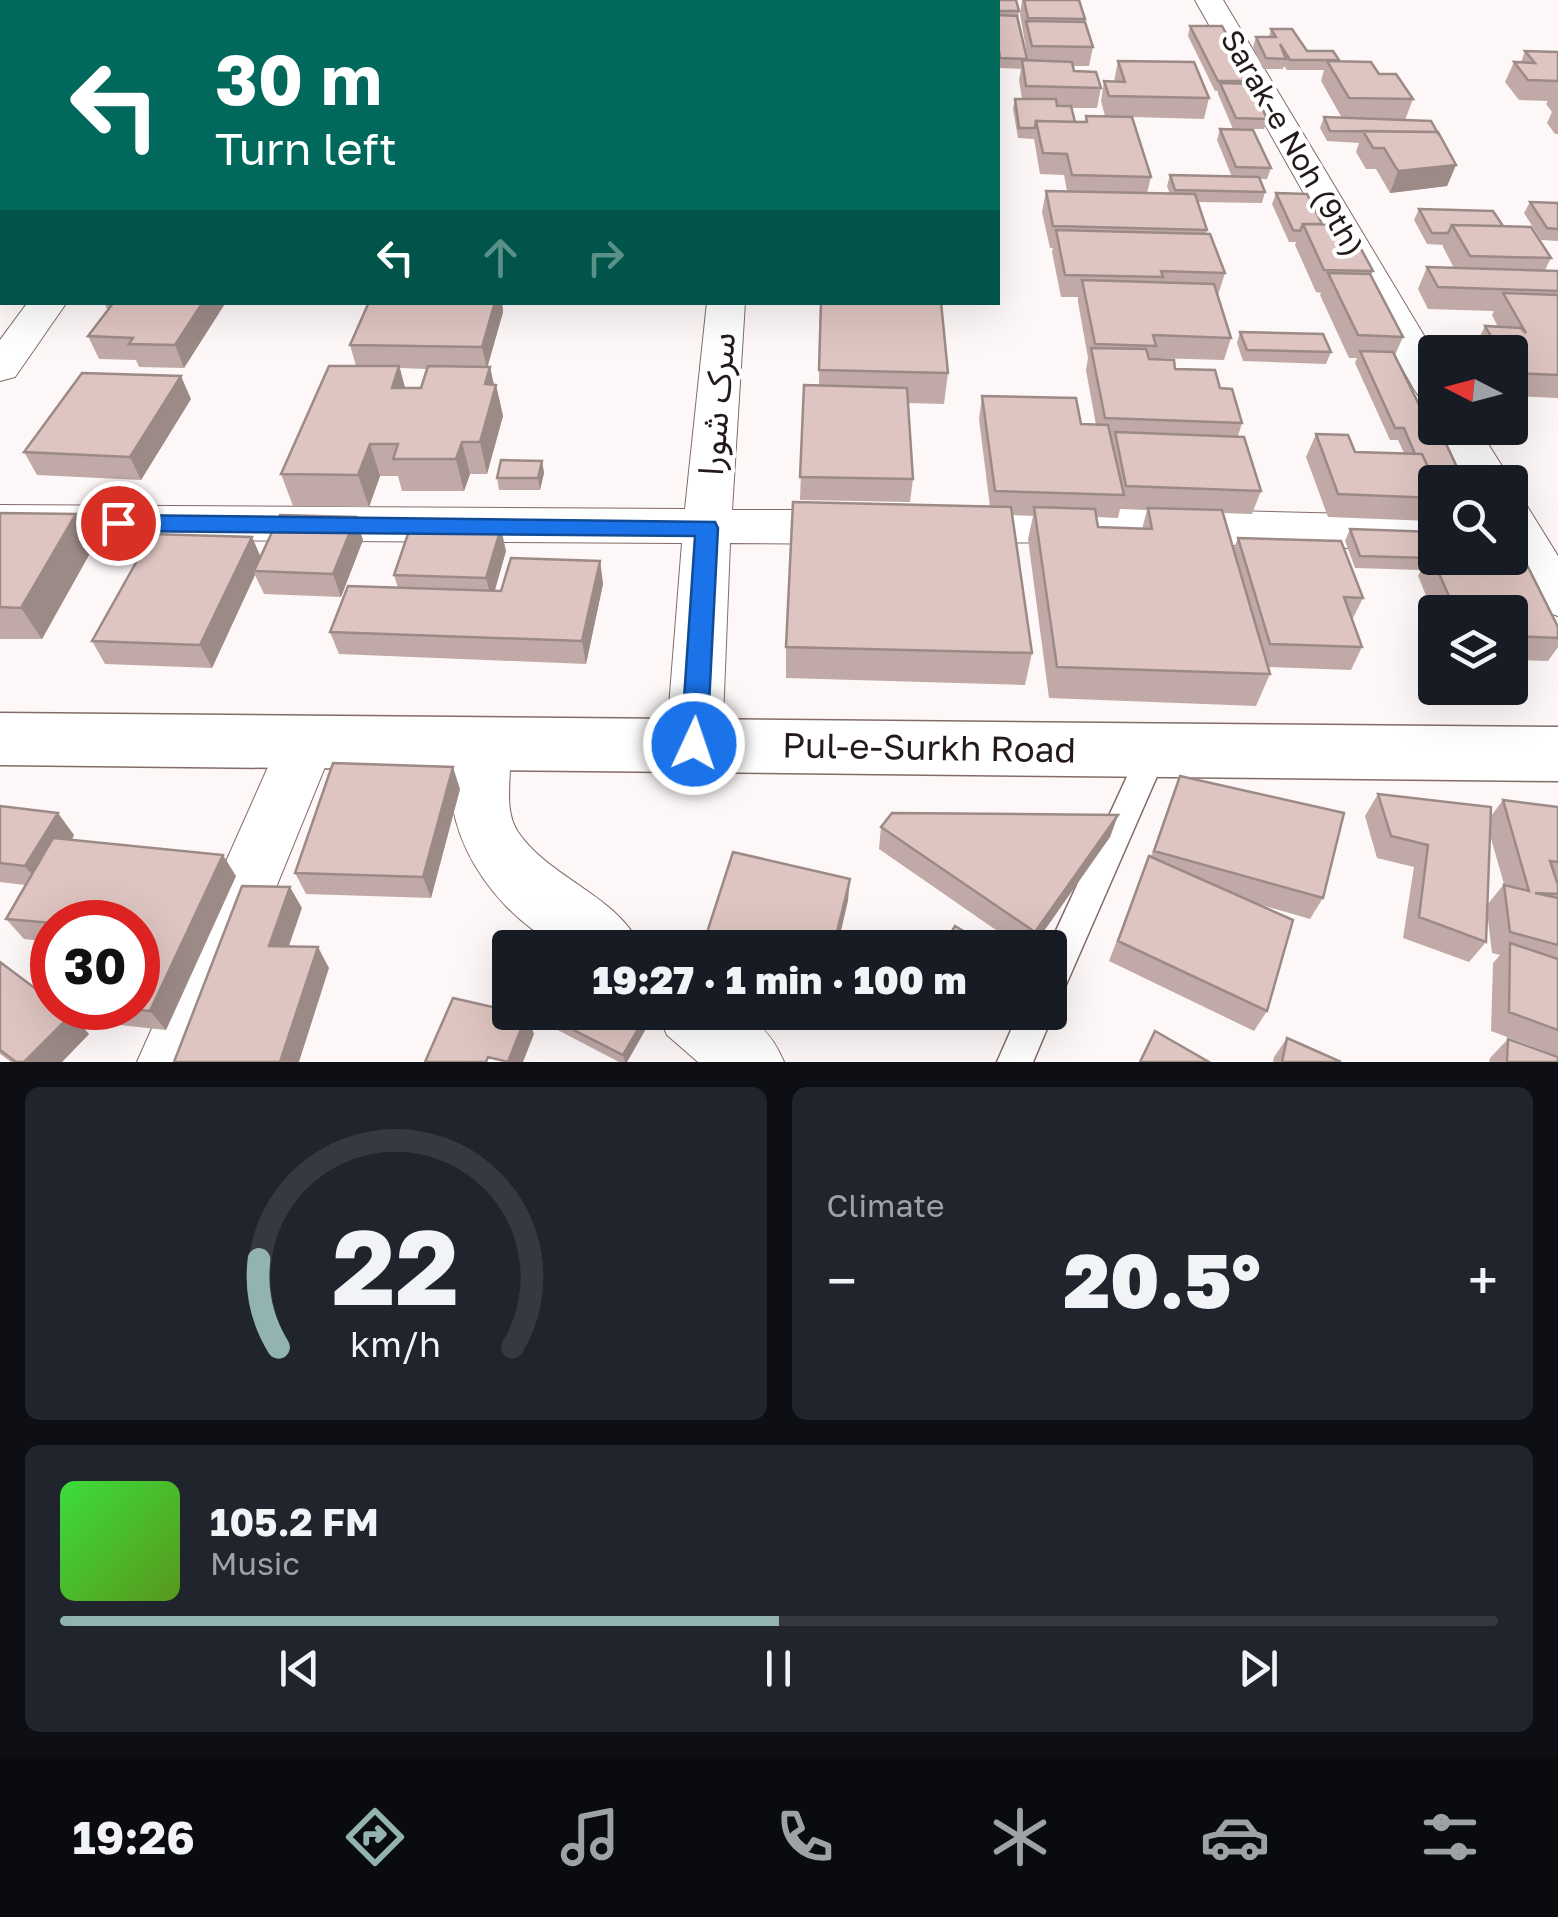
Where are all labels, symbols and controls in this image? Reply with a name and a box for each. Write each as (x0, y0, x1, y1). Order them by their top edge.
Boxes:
street label: Sarak-e Noh (9th) (1214, 23, 1372, 262)
text: 30 m (215, 36, 382, 120)
icon: left (50, 40, 180, 170)
text: Turn left (215, 121, 397, 175)
icon: left (368, 230, 423, 285)
icon: ahead (473, 230, 528, 285)
icon: right (578, 230, 633, 285)
street label: سرک شورا (689, 331, 744, 477)
north arrow (1418, 335, 1528, 445)
map controls (1418, 335, 1528, 705)
button: search (1418, 465, 1528, 575)
pin (76, 481, 161, 566)
icon: arrive (91, 496, 146, 551)
button: layers (1418, 595, 1528, 705)
position arrow (642, 692, 746, 796)
street label: Pul-e-Surkh Road (782, 723, 1076, 771)
speed limit sign: 30 (30, 900, 160, 1030)
text: 19:27 · 1 min · 100 m (592, 957, 967, 1002)
text: Climate (827, 1186, 945, 1224)
text: 22 (332, 1203, 459, 1328)
text: 20.5° (1064, 1234, 1261, 1325)
text: − (827, 1247, 857, 1313)
text: + (1468, 1247, 1498, 1313)
text: km/h (350, 1322, 441, 1365)
text: 105.2 FM (210, 1499, 379, 1544)
text: Music (210, 1544, 300, 1582)
icon: previous (272, 1641, 327, 1696)
icon: pause (751, 1641, 806, 1696)
icon: next (1231, 1641, 1286, 1696)
icon: directions (340, 1802, 410, 1872)
icon: music (555, 1802, 625, 1872)
icon: phone (770, 1802, 840, 1872)
icon: climate (985, 1802, 1055, 1872)
icon: car (1200, 1802, 1270, 1872)
icon: filters (1415, 1802, 1485, 1872)
text: 19:26 (73, 1810, 195, 1864)

